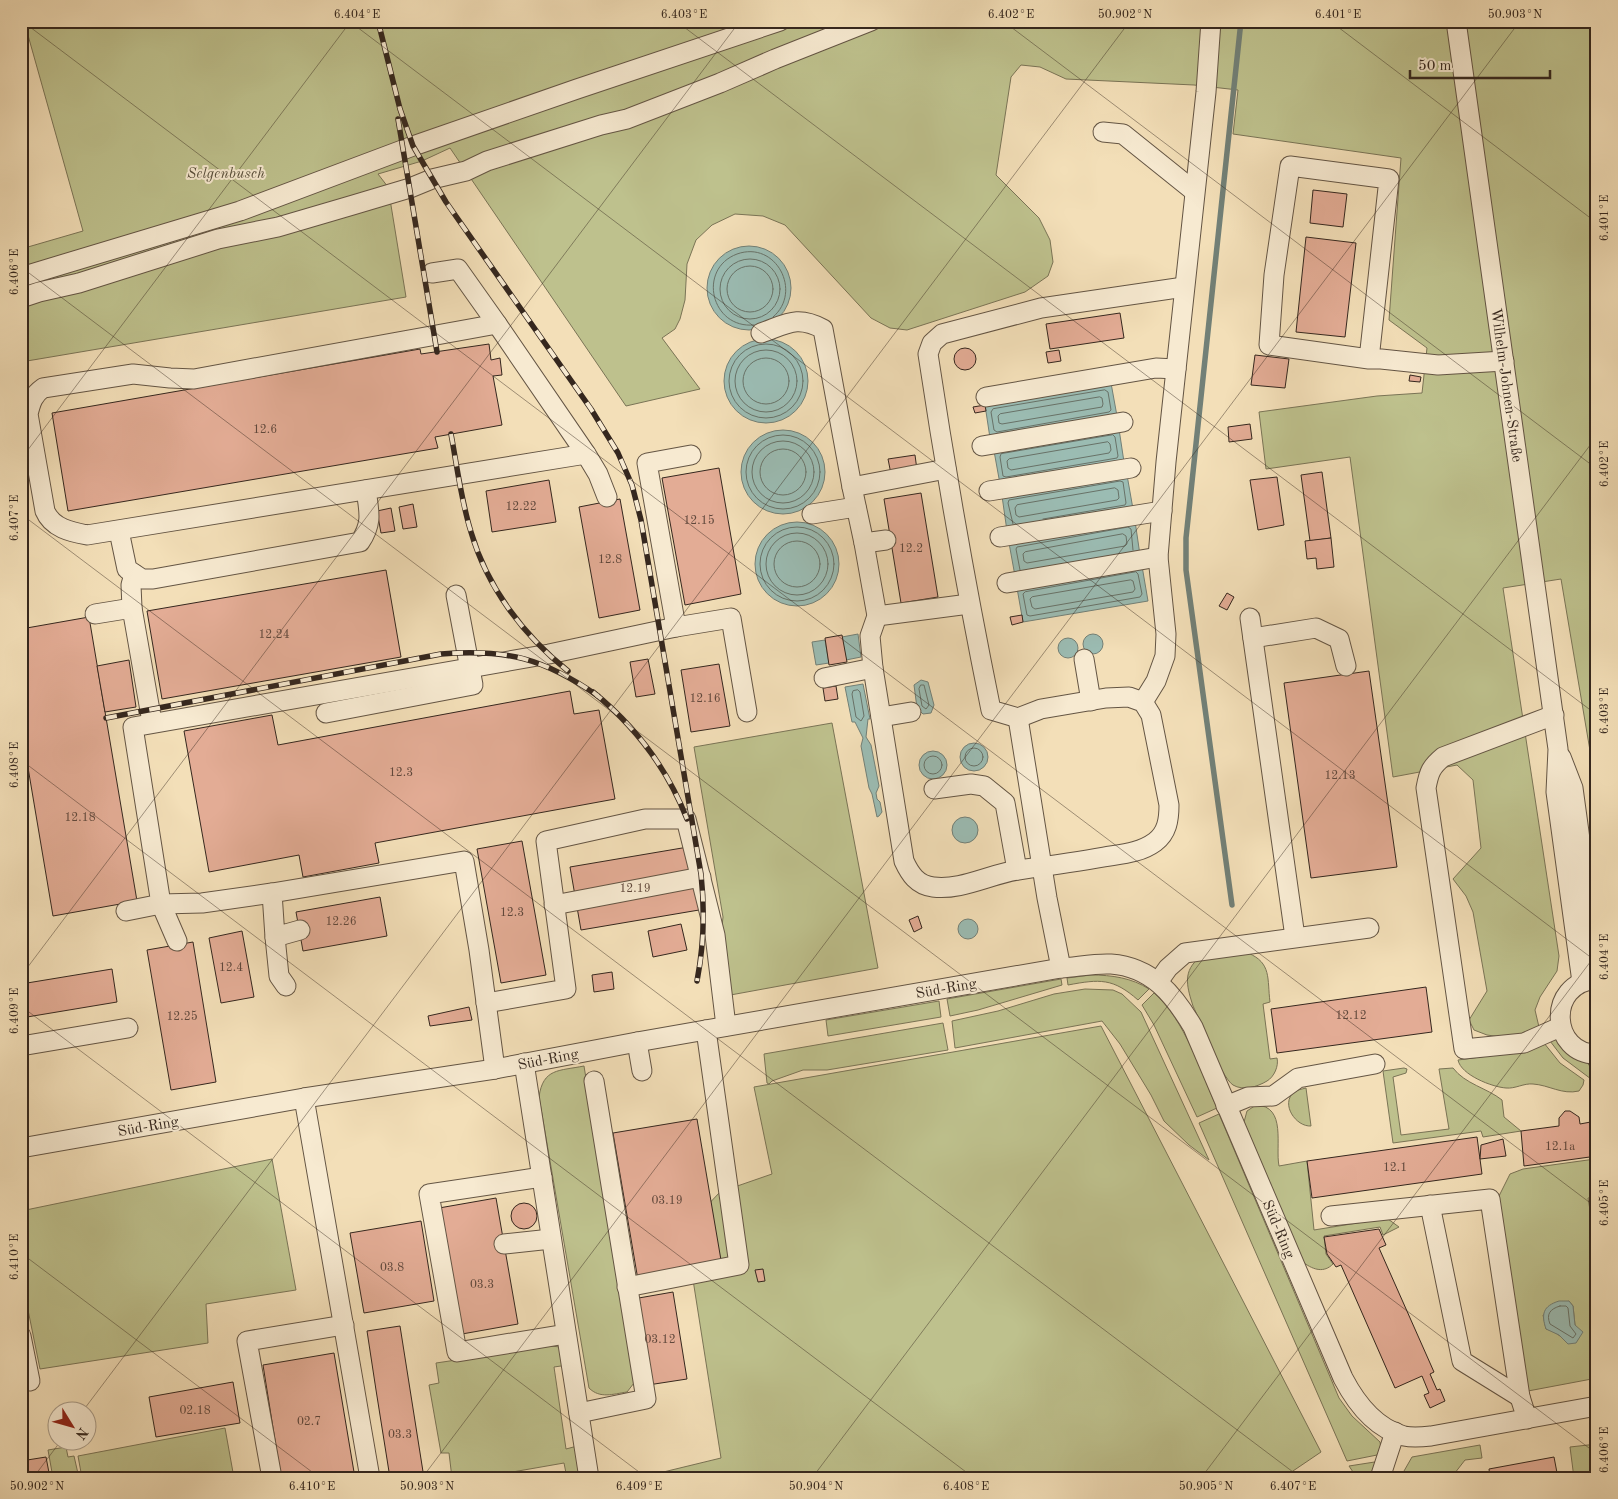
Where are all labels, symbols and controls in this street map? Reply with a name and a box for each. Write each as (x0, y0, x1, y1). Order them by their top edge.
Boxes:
text: 50.902°N (1098, 8, 1152, 21)
text: 50.903°N (1488, 8, 1542, 21)
text: 6.404°E (334, 9, 380, 21)
text: 6.403°E (661, 9, 707, 21)
text: 6.402°E (988, 9, 1034, 21)
text: 6.401°E (1315, 9, 1361, 21)
scale bar (1410, 48, 1550, 80)
text: 50 m (1418, 59, 1452, 74)
park label: Selgenbusch (187, 167, 265, 182)
text: 6.401°E (1599, 195, 1611, 241)
text: 6.406°E (9, 249, 21, 295)
street label: Wilhelm-Johnen-Straße (1487, 307, 1524, 463)
house number: 12.6 (253, 424, 277, 436)
text: 6.402°E (1599, 441, 1611, 487)
text: 6.407°E (9, 495, 21, 541)
house number: 12.22 (505, 501, 537, 513)
house number: 12.15 (683, 514, 715, 527)
house number: 12.2 (899, 543, 923, 555)
house number: 12.8 (598, 554, 622, 566)
house number: 12.24 (258, 629, 290, 641)
text: 6.403°E (1599, 688, 1611, 734)
house number: 12.16 (689, 693, 721, 705)
text: 6.408°E (9, 742, 21, 788)
house number: 12.3 (389, 767, 413, 779)
house number: 12.13 (1324, 770, 1356, 782)
house number: 12.18 (64, 812, 96, 824)
house number: 12.19 (619, 883, 651, 895)
house number: 12.3 (500, 907, 524, 919)
house number: 12.26 (325, 916, 357, 928)
text: 6.404°E (1599, 934, 1611, 980)
house number: 12.4 (219, 962, 243, 974)
street label: Süd-Ring (915, 977, 978, 1002)
text: 6.409°E (9, 988, 21, 1034)
house number: 12.25 (166, 1010, 198, 1023)
house number: 12.12 (1335, 1010, 1367, 1022)
street label: Süd-Ring (517, 1047, 580, 1074)
street label: Süd-Ring (117, 1115, 180, 1140)
house number: 12.1a (1545, 1141, 1575, 1153)
house number: 12.1 (1383, 1162, 1407, 1174)
text: 6.405°E (1598, 1180, 1611, 1226)
house number: 03.19 (651, 1195, 683, 1207)
street label: Süd-Ring (1259, 1198, 1297, 1261)
text: 6.410°E (9, 1234, 21, 1280)
house number: 03.8 (380, 1262, 404, 1274)
house number: 03.3 (470, 1279, 494, 1291)
house number: 03.12 (644, 1334, 676, 1346)
north arrow (48, 1402, 98, 1452)
house number: 02.18 (179, 1405, 211, 1417)
house number: 02.7 (297, 1416, 321, 1428)
text: N (73, 1425, 90, 1442)
text: 6.406°E (1599, 1427, 1611, 1473)
house number: 03.3 (388, 1429, 412, 1441)
text: 50.902°N (10, 1480, 64, 1493)
text: 50.903°N (400, 1480, 454, 1493)
text: 50.904°N (789, 1480, 843, 1493)
text: 50.905°N (1179, 1480, 1233, 1493)
text: 6.410°E (289, 1481, 335, 1493)
text: 6.409°E (616, 1481, 662, 1493)
text: 6.408°E (943, 1481, 989, 1493)
text: 6.407°E (1270, 1481, 1316, 1493)

